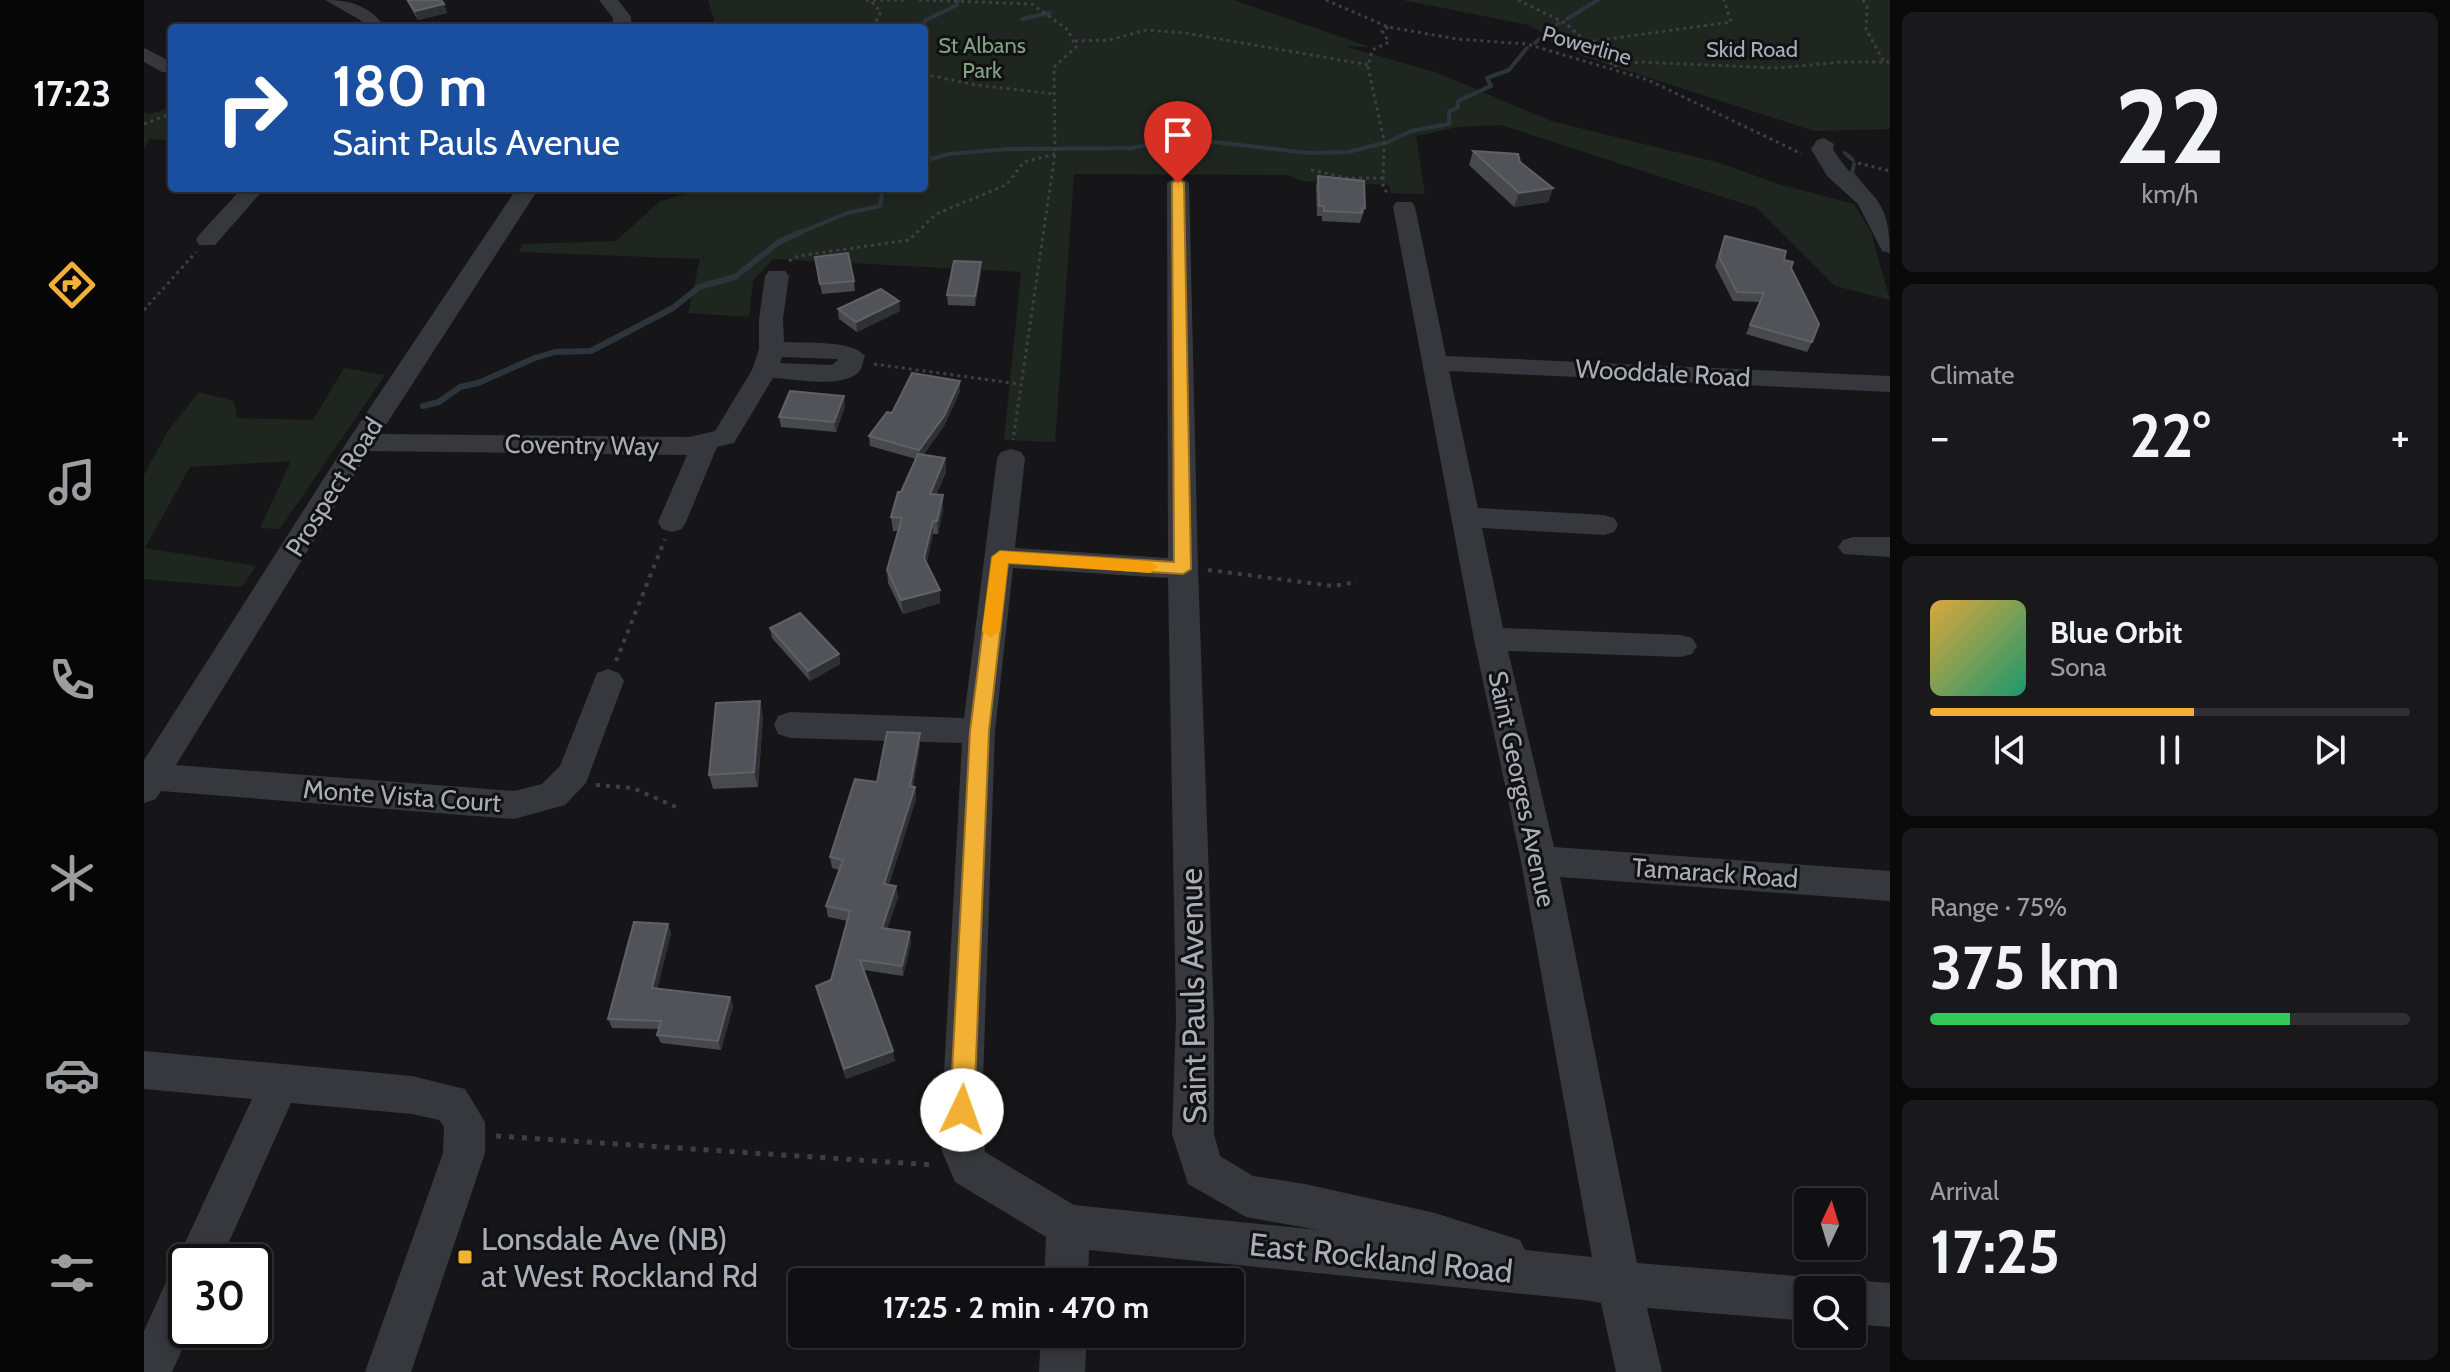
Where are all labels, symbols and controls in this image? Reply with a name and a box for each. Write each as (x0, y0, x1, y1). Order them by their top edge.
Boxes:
street label: Powerline (1539, 20, 1635, 71)
park label: St Albans Park (938, 32, 1026, 84)
street label: Skid Road (1706, 36, 1798, 63)
text: 180 m (332, 52, 487, 120)
icon: right (200, 56, 304, 160)
text: 22 (2115, 63, 2225, 189)
text: 17:23 (33, 71, 111, 115)
pin (1144, 101, 1212, 183)
icon: arrive (1156, 113, 1200, 157)
text: Saint Pauls Avenue (332, 120, 620, 164)
text: km/h (2142, 178, 2198, 210)
icon: directions (44, 257, 100, 313)
street label: Wooddale Road (1575, 352, 1751, 394)
text: Climate (1930, 359, 2015, 391)
text: 22° (2130, 399, 2210, 472)
text: − (1930, 410, 1949, 463)
text: + (2391, 410, 2410, 463)
street label: Prospect Road (279, 411, 389, 563)
street label: Coventry Way (504, 428, 660, 462)
icon: music (44, 454, 100, 510)
text: Blue Orbit (2050, 614, 2182, 651)
text: Sona (2050, 651, 2107, 683)
icon: phone (44, 652, 100, 708)
street label: Saint Georges Avenue (1481, 668, 1563, 910)
icon: previous (1988, 728, 2032, 772)
icon: pause (2148, 728, 2192, 772)
icon: next (2308, 728, 2352, 772)
street label: Monte Vista Court (302, 773, 502, 819)
icon: climate (44, 850, 100, 906)
street label: Tamarack Road (1631, 851, 1799, 895)
street label: Saint Pauls Avenue (1171, 868, 1214, 1124)
text: Range · 75% (1930, 891, 2067, 923)
text: 375 km (1930, 931, 2120, 1004)
icon: car (44, 1047, 100, 1103)
position arrow (920, 1068, 1004, 1152)
text: Arrival (1930, 1175, 1999, 1207)
north arrow (1794, 1188, 1866, 1260)
map controls (1794, 1188, 1866, 1348)
text: 17:25 (1930, 1215, 2060, 1288)
place label: Lonsdale Ave (NB) at West Rockland Rd (481, 1219, 758, 1295)
street label: East Rockland Road (1247, 1224, 1515, 1291)
speed limit sign: 30 (168, 1244, 272, 1348)
icon: filters (44, 1245, 100, 1301)
marker: Lonsdale Ave (NB) at West Rockland Rd (456, 1248, 474, 1266)
button: search (1794, 1276, 1866, 1348)
text: 17:25 · 2 min · 470 m (883, 1289, 1149, 1326)

